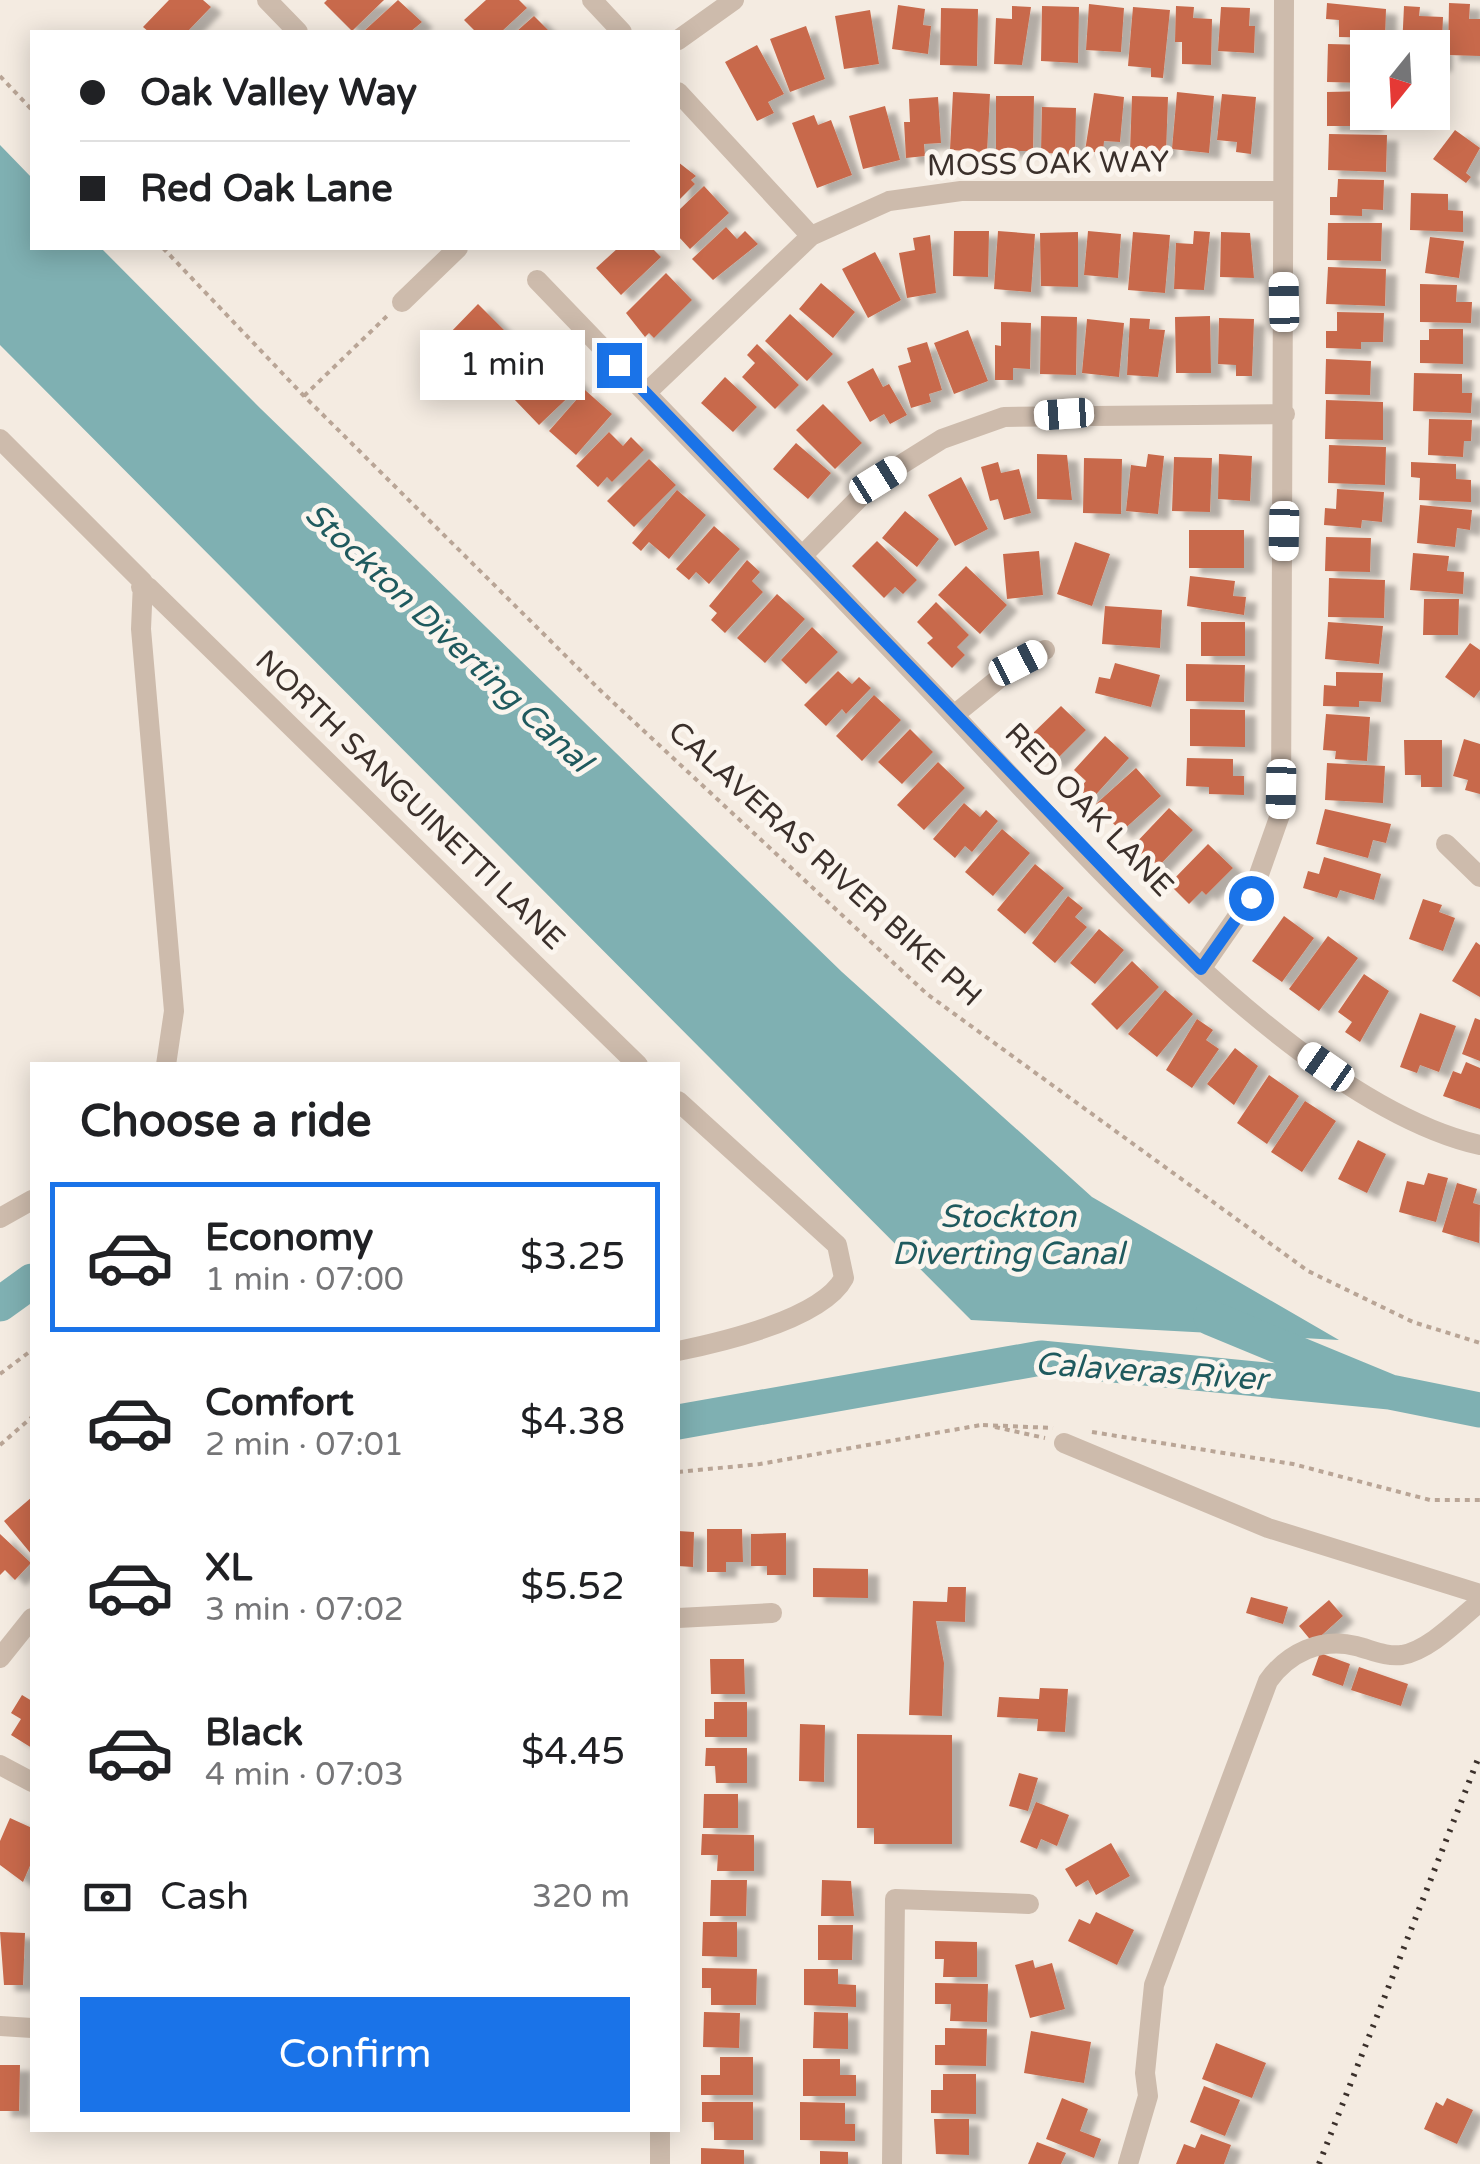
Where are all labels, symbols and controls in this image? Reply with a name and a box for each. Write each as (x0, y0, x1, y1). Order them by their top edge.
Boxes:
north arrow (1350, 30, 1450, 130)
map controls (1350, 30, 1450, 130)
text: Oak Valley Way (140, 70, 417, 116)
street label: MOSS OAK WAY (927, 143, 1169, 185)
text: Red Oak Lane (140, 166, 393, 212)
car (1268, 272, 1300, 332)
callout: 1 min (419, 330, 584, 400)
route end (597, 343, 642, 388)
text: 1 min (460, 346, 545, 384)
car (1033, 397, 1095, 431)
car (845, 451, 911, 509)
water label: Stockton Diverting Canal (297, 496, 602, 783)
car (1268, 501, 1300, 561)
car (984, 636, 1052, 690)
street label: NORTH SANGUINETTI LANE (248, 642, 572, 958)
street label: CALAVERAS RIVER BIKE PH (661, 713, 989, 1015)
street label: RED OAK LANE (997, 715, 1181, 905)
car (1265, 759, 1297, 819)
route start (1229, 876, 1274, 921)
car (1293, 1038, 1359, 1096)
text: Choose a ride (80, 1095, 371, 1149)
water label: Stockton Diverting Canal (892, 1198, 1128, 1273)
icon: car (85, 1212, 175, 1302)
text: Economy (205, 1215, 373, 1261)
text: $3.25 (520, 1234, 625, 1280)
text: 1 min · 07:00 (205, 1261, 404, 1299)
water label: Calaveras River (1034, 1345, 1272, 1399)
icon: car (85, 1377, 175, 1467)
text: Comfort (205, 1380, 354, 1426)
text: $4.38 (520, 1399, 625, 1445)
text: 2 min · 07:01 (205, 1426, 404, 1464)
icon: car (85, 1542, 175, 1632)
text: XL (205, 1545, 252, 1591)
text: $5.52 (520, 1564, 625, 1610)
text: 3 min · 07:02 (205, 1591, 404, 1629)
icon: car (85, 1707, 175, 1797)
text: Black (205, 1710, 303, 1756)
text: $4.45 (521, 1729, 625, 1775)
text: 4 min · 07:03 (205, 1756, 404, 1794)
icon: cash (80, 1870, 135, 1925)
text: Cash (160, 1874, 249, 1920)
text: 320 m (532, 1878, 630, 1916)
button: Confirm (80, 1997, 630, 2112)

